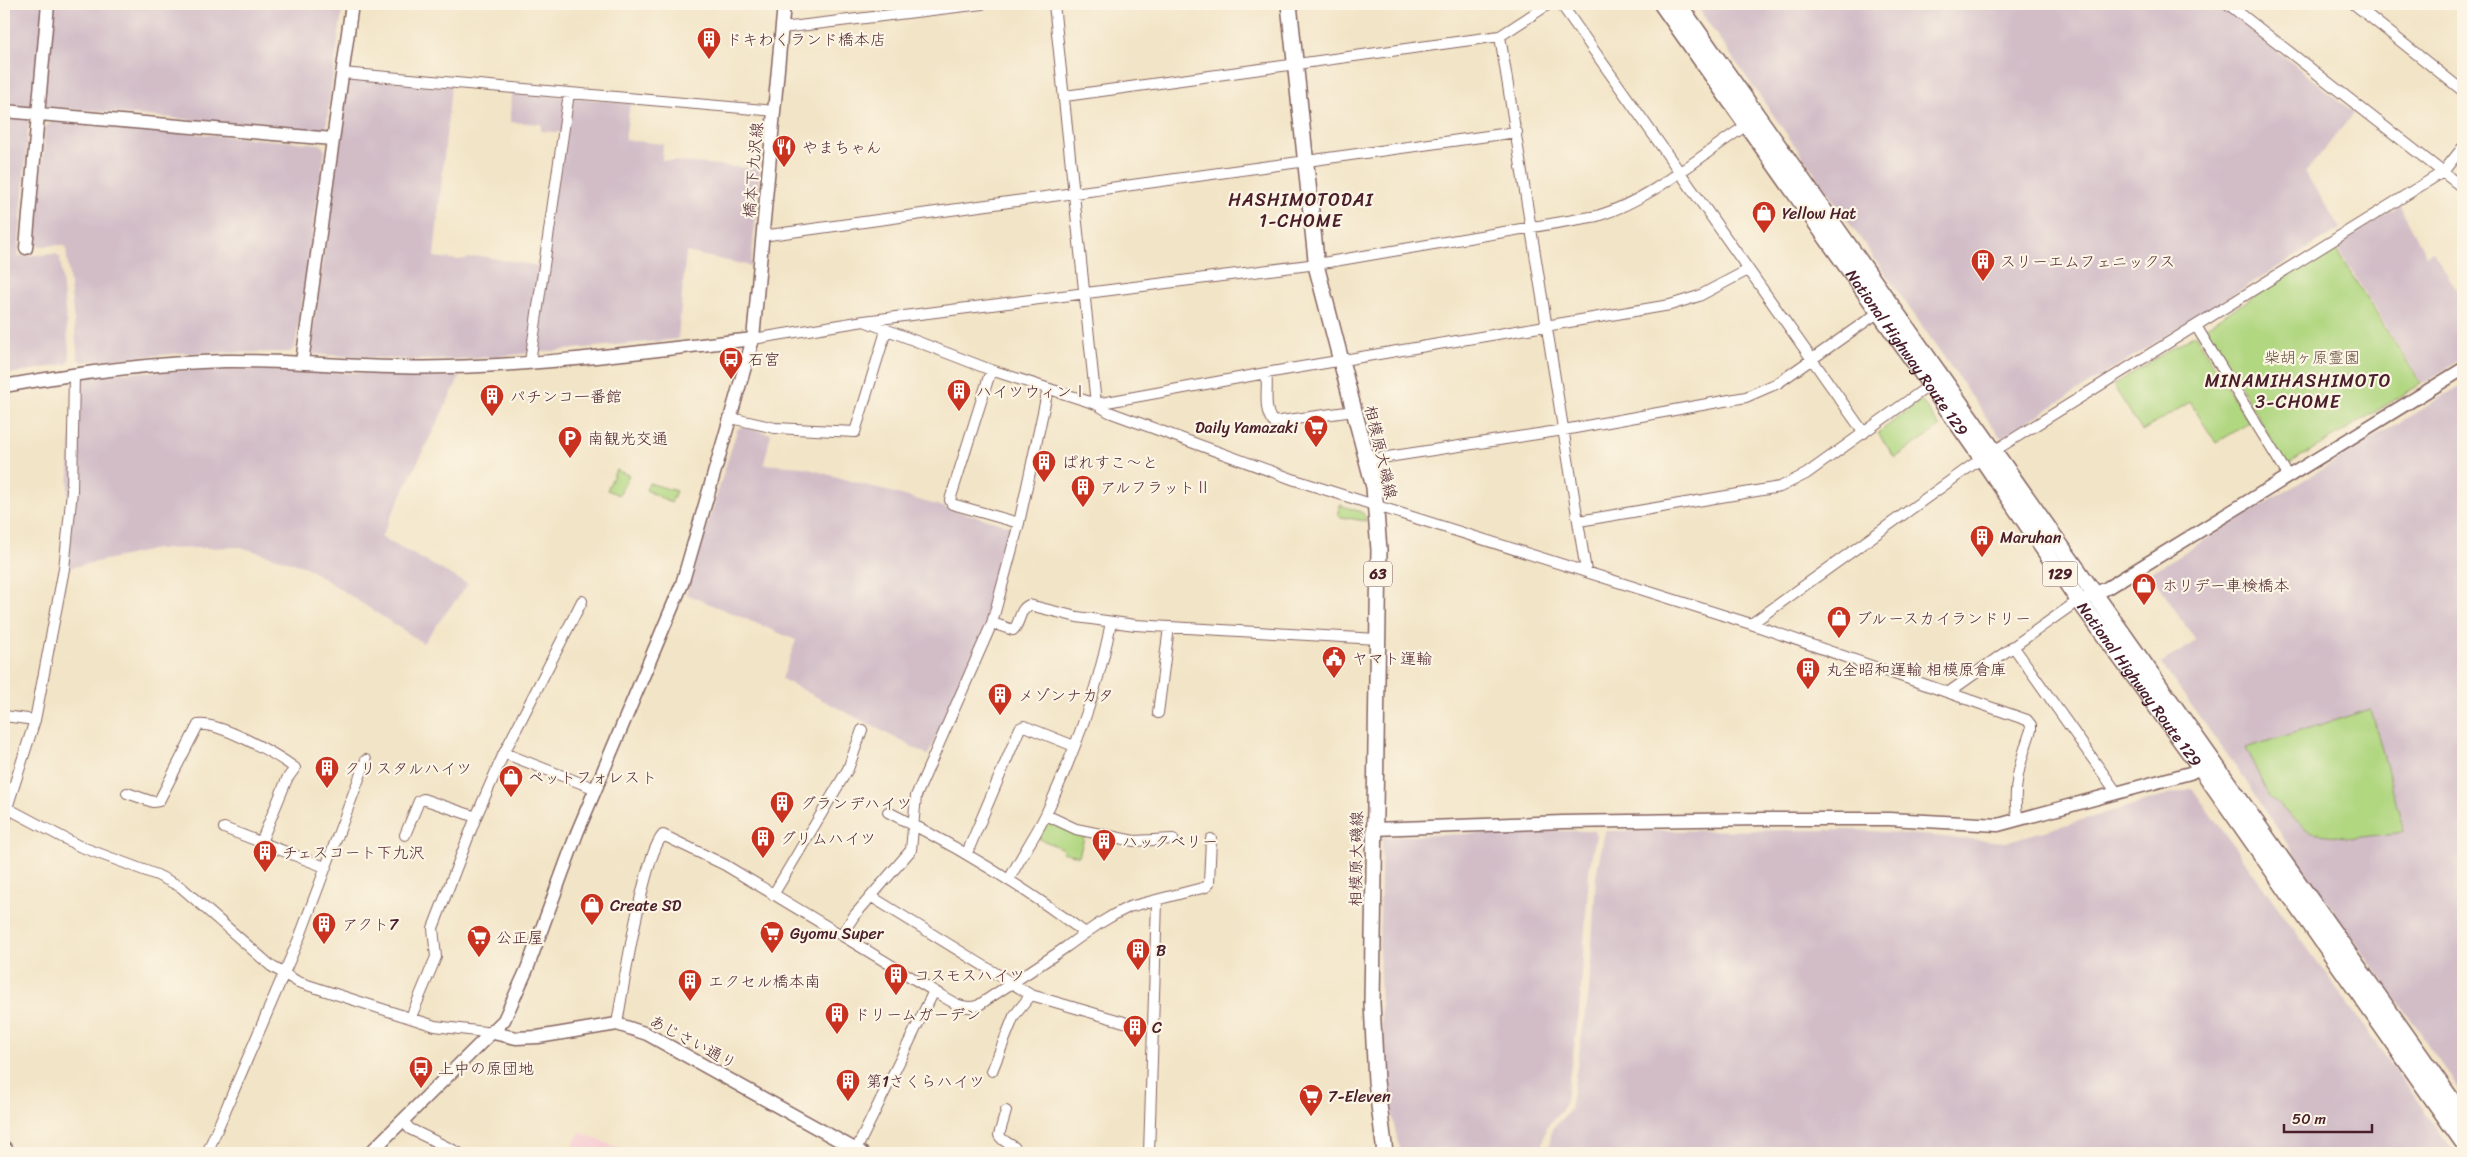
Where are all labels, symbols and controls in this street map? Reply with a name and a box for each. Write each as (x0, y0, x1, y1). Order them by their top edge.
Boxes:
place label: ドキわくランド橋本店 (726, 25, 886, 54)
building icon: ドキわくランド橋本店 (696, 26, 722, 60)
street label: 橋本下九沢線 (734, 121, 772, 219)
place label: やまちゃん (802, 133, 882, 162)
restaurant icon: やまちゃん (771, 134, 797, 168)
district label: HASHIMOTODAI 1-CHOME (1228, 184, 1375, 237)
place label: Yellow Hat (1782, 199, 1856, 228)
shop icon: Yellow Hat (1751, 200, 1777, 234)
place label: スリーエムフェニックス (2000, 247, 2175, 276)
building icon: スリーエムフェニックス (1970, 248, 1996, 282)
street label: National Highway Route 129 (1838, 263, 1977, 442)
park label: 柴胡ヶ原霊園 (2264, 343, 2360, 372)
place label: 石宮 (748, 345, 780, 374)
bus stop icon: 石宮 (718, 346, 744, 380)
district label: MINAMIHASHIMOTO 3-CHOME (2205, 365, 2391, 418)
place label: ハイツウィンⅠ (976, 377, 1088, 406)
building icon: ハイツウィンⅠ (946, 378, 972, 412)
place label: パチンコ一番館 (510, 382, 622, 411)
building icon: パチンコ一番館 (479, 383, 505, 417)
street label: 相模原大磯線 (1356, 402, 1406, 502)
place label: Daily Yamazaki (1195, 413, 1299, 442)
supermarket icon: Daily Yamazaki (1303, 414, 1329, 448)
place label: 南観光交通 (588, 424, 668, 453)
parking icon: 南観光交通 (557, 425, 583, 459)
place label: ぱれすこ～と (1062, 448, 1158, 477)
building icon: ぱれすこ～と (1031, 449, 1057, 483)
place label: アルフラットⅡ (1100, 473, 1211, 502)
building icon: アルフラットⅡ (1070, 474, 1096, 508)
place label: Maruhan (2000, 523, 2062, 552)
building icon: Maruhan (1969, 524, 1995, 558)
road number: 63 (1364, 562, 1392, 586)
road number: 129 (2042, 562, 2078, 586)
place label: ホリデー車検橋本 (2162, 571, 2290, 600)
shop icon: ホリデー車検橋本 (2131, 572, 2157, 606)
street label: National Highway Route 129 (2070, 595, 2210, 773)
place label: ブルースカイランドリー (1856, 604, 2031, 633)
shop icon: ブルースカイランドリー (1826, 605, 1852, 639)
place label: ヤマト運輸 (1352, 644, 1432, 673)
public building icon: ヤマト運輸 (1321, 645, 1347, 679)
place label: 丸全昭和運輸 相模原倉庫 (1826, 655, 2006, 684)
building icon: 丸全昭和運輸 相模原倉庫 (1795, 656, 1821, 690)
place label: メゾンナカタ (1018, 681, 1114, 710)
building icon: メゾンナカタ (987, 682, 1013, 716)
place label: クリスタルハイツ (344, 754, 472, 783)
building icon: クリスタルハイツ (314, 755, 340, 789)
place label: ペットフォレスト (528, 763, 657, 792)
shop icon: ペットフォレスト (498, 764, 524, 798)
place label: グランデハイツ (800, 789, 912, 818)
building icon: グランデハイツ (769, 790, 795, 824)
street label: 相模原大磯線 (1341, 811, 1371, 907)
place label: グリムハイツ (780, 824, 876, 853)
building icon: グリムハイツ (750, 825, 776, 859)
place label: ハックベリー (1122, 827, 1218, 856)
building icon: ハックベリー (1091, 828, 1117, 862)
place label: チェスコート下九沢 (282, 838, 424, 867)
building icon: チェスコート下九沢 (252, 839, 278, 873)
place label: Create SD (610, 891, 682, 920)
shop icon: Create SD (579, 892, 605, 926)
place label: アクト7 (342, 910, 399, 939)
building icon: アクト7 (311, 911, 337, 945)
place label: Gyomu Super (790, 919, 885, 948)
supermarket icon: Gyomu Super (759, 920, 785, 954)
place label: 公正屋 (496, 923, 544, 952)
supermarket icon: 公正屋 (466, 924, 492, 958)
place label: B (1156, 936, 1166, 965)
building icon: B (1125, 937, 1151, 971)
place label: コスモスハイツ (914, 961, 1025, 990)
building icon: コスモスハイツ (883, 962, 909, 996)
place label: エクセル橋本南 (708, 967, 821, 996)
building icon: エクセル橋本南 (677, 968, 703, 1002)
place label: ドリームガーデン (854, 1000, 981, 1029)
building icon: ドリームガーデン (824, 1001, 850, 1035)
street label: あじさい通り (644, 1007, 742, 1077)
place label: C (1152, 1013, 1162, 1042)
building icon: C (1122, 1014, 1148, 1048)
place label: 上中の原団地 (438, 1054, 534, 1083)
bus stop icon: 上中の原団地 (408, 1055, 434, 1089)
place label: 第1さくらハイツ (866, 1067, 985, 1096)
building icon: 第1さくらハイツ (835, 1068, 861, 1102)
place label: 7-Eleven (1328, 1082, 1391, 1111)
supermarket icon: 7-Eleven (1298, 1083, 1324, 1117)
scale bar (2284, 1102, 2372, 1134)
text: 50 m (2292, 1106, 2327, 1132)

